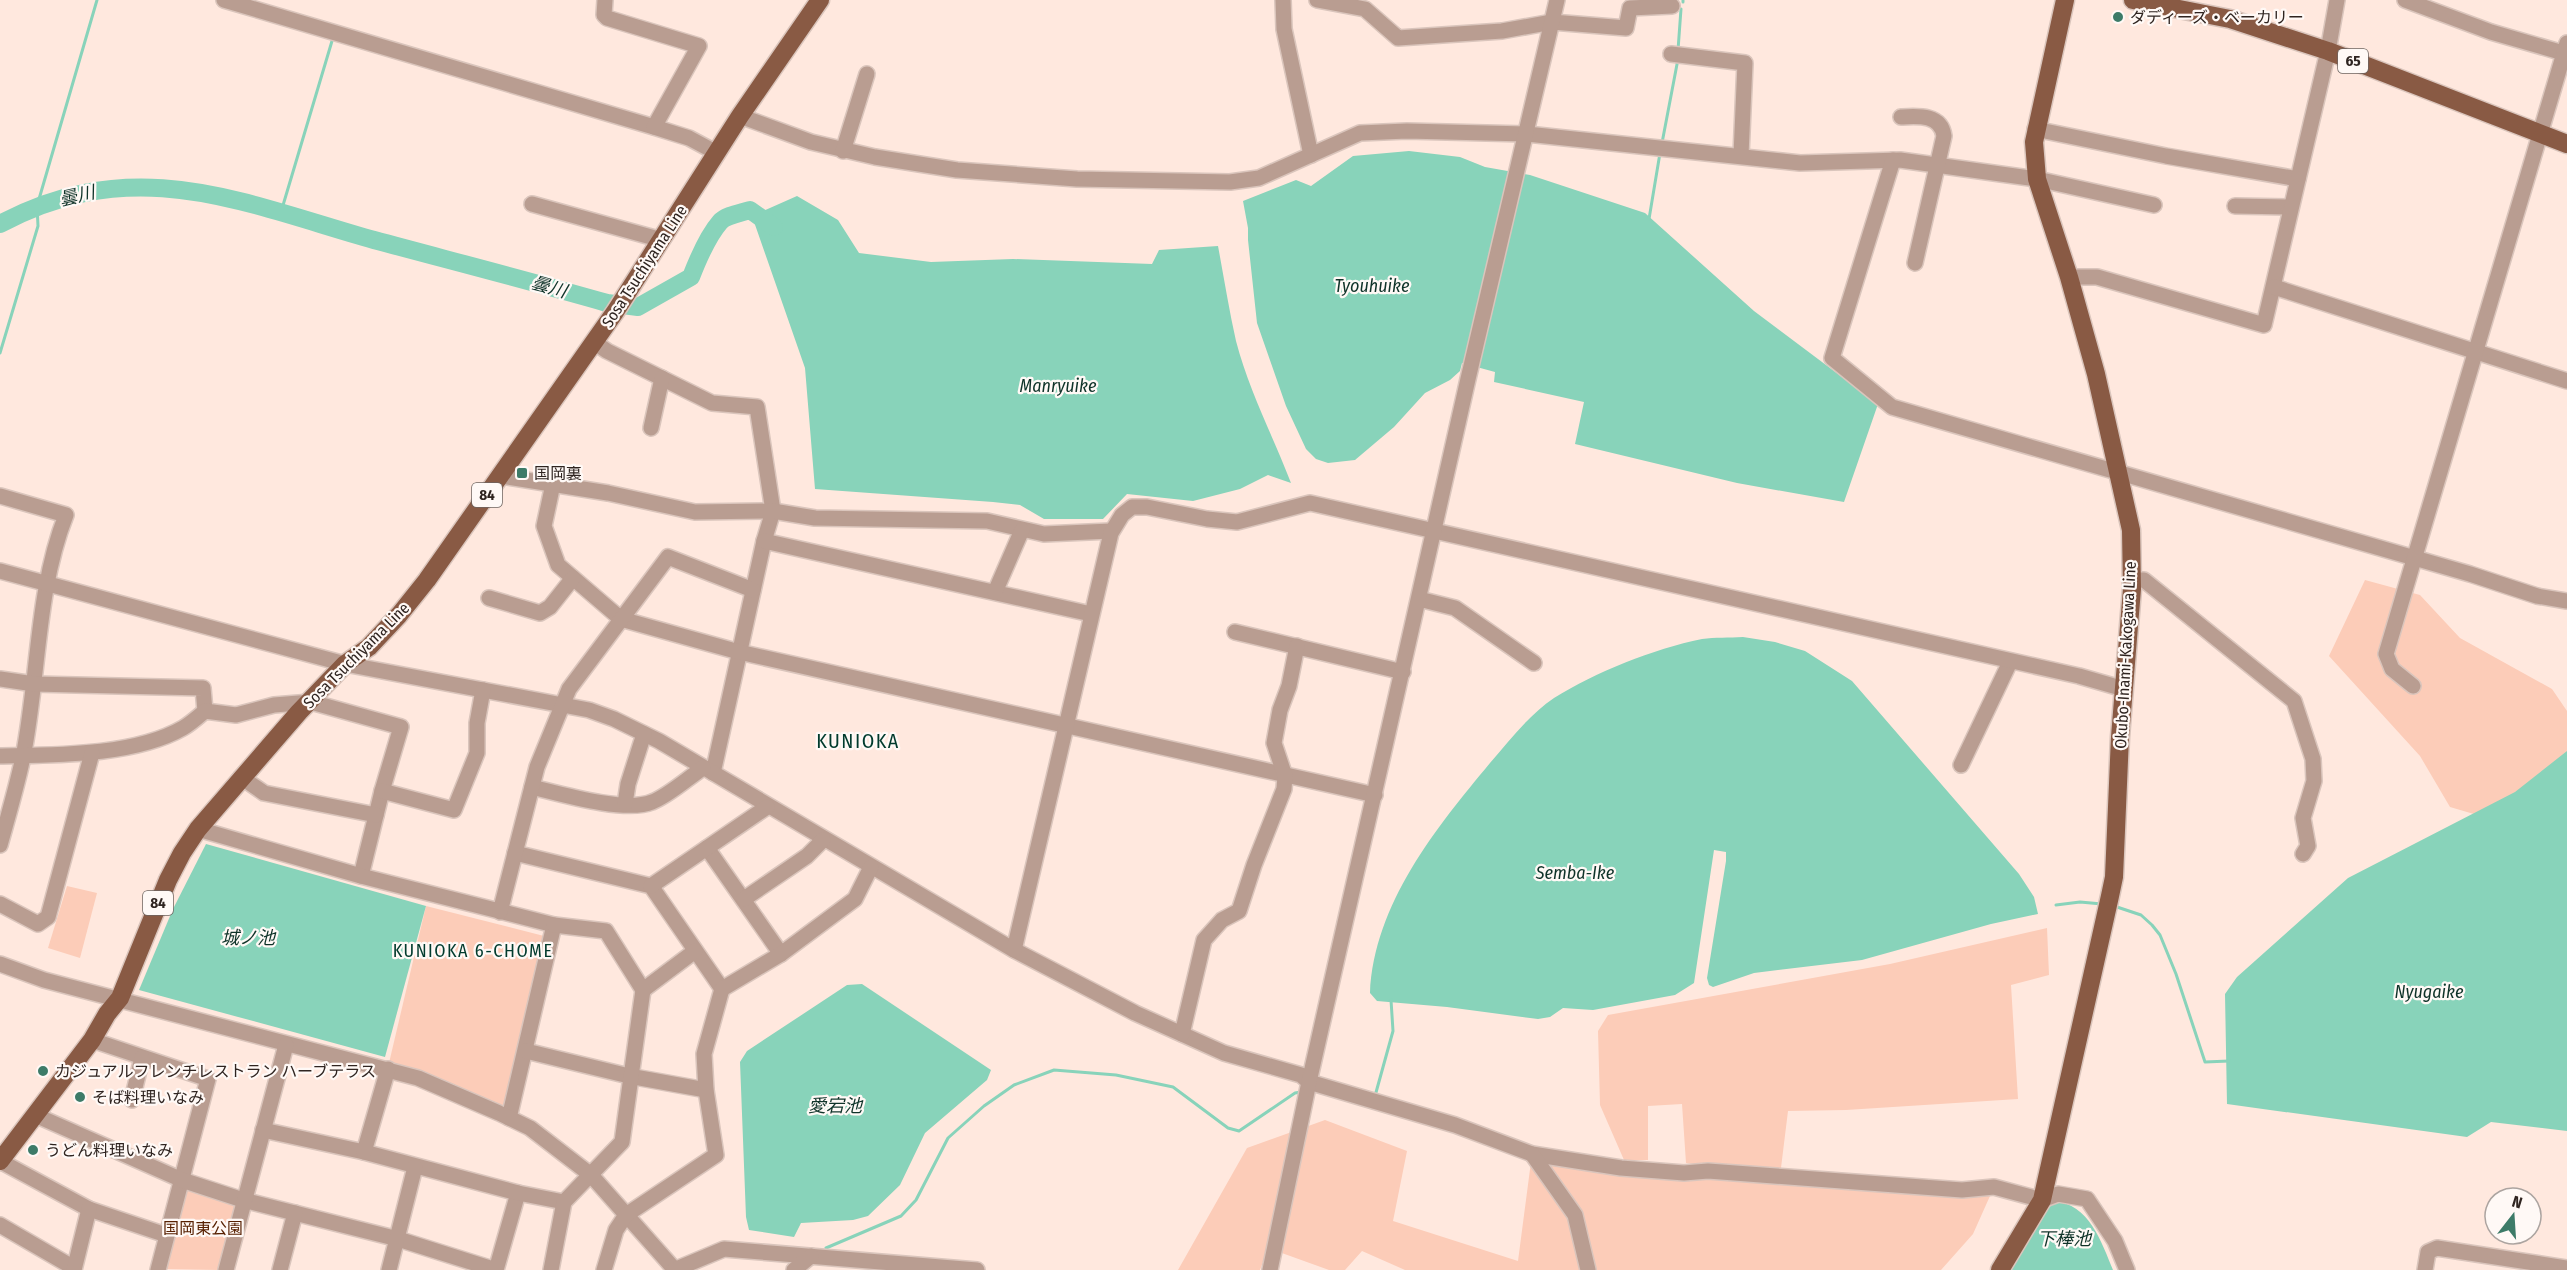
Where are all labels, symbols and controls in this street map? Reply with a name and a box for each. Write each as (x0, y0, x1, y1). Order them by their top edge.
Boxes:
place label: ダディーズ・ベーカリー (2130, 8, 2304, 27)
marker: ダディーズ・ベーカリー (2111, 10, 2125, 24)
road number: 65 (2338, 49, 2368, 73)
water label: 曇川 (57, 181, 99, 211)
street label: Sosa Tsuchiyama Line (598, 202, 691, 331)
water label: 曇川 (529, 271, 571, 303)
water label: Tyouhuike (1335, 275, 1410, 297)
water label: Manryuike (1020, 375, 1097, 397)
place label: 国岡裏 (534, 464, 582, 483)
marker: 国岡裏 (515, 466, 529, 480)
road number: 84 (472, 483, 502, 507)
street label: Okubo-Inami-Kakogawa Line (2111, 561, 2140, 749)
street label: Sosa Tsuchiyama Line (299, 598, 413, 712)
district label: KUNIOKA (816, 729, 900, 753)
water label: Semba-Ike (1535, 862, 1615, 884)
road number: 84 (143, 891, 173, 915)
water label: 城ノ池 (221, 927, 277, 949)
district label: KUNIOKA 6-CHOME (393, 940, 553, 962)
water label: Nyugaike (2395, 981, 2464, 1003)
place label: カジュアルフレンチレストラン ハーブテラス (55, 1062, 376, 1081)
marker: カジュアルフレンチレストラン ハーブテラス (36, 1064, 50, 1078)
place label: そば料理いなみ (92, 1088, 204, 1107)
marker: そば料理いなみ (73, 1090, 87, 1104)
water label: 愛宕池 (808, 1095, 864, 1117)
place label: うどん料理いなみ (45, 1141, 173, 1160)
marker: うどん料理いなみ (26, 1143, 40, 1157)
north arrow (2483, 1186, 2543, 1246)
text: N (2510, 1192, 2525, 1213)
park label: 国岡東公園 (163, 1219, 243, 1238)
water label: 下棒池 (2037, 1228, 2093, 1250)

